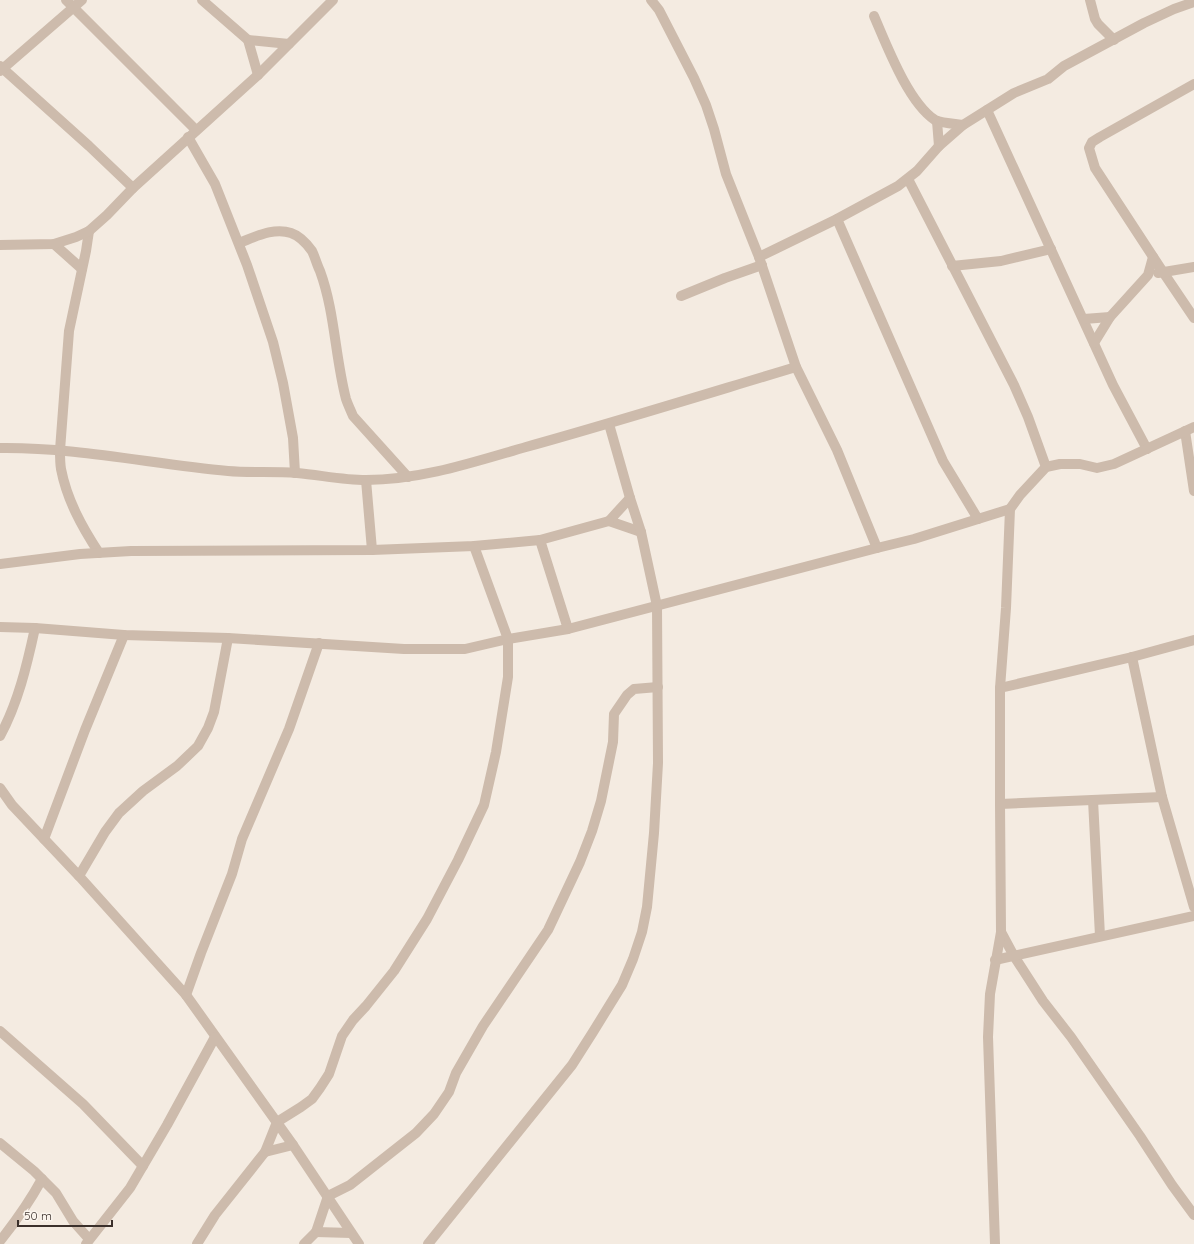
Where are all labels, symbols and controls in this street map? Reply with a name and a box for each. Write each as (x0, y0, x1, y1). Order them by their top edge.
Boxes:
scale bar (18, 1202, 112, 1228)
text: 50 m (24, 1208, 52, 1223)

